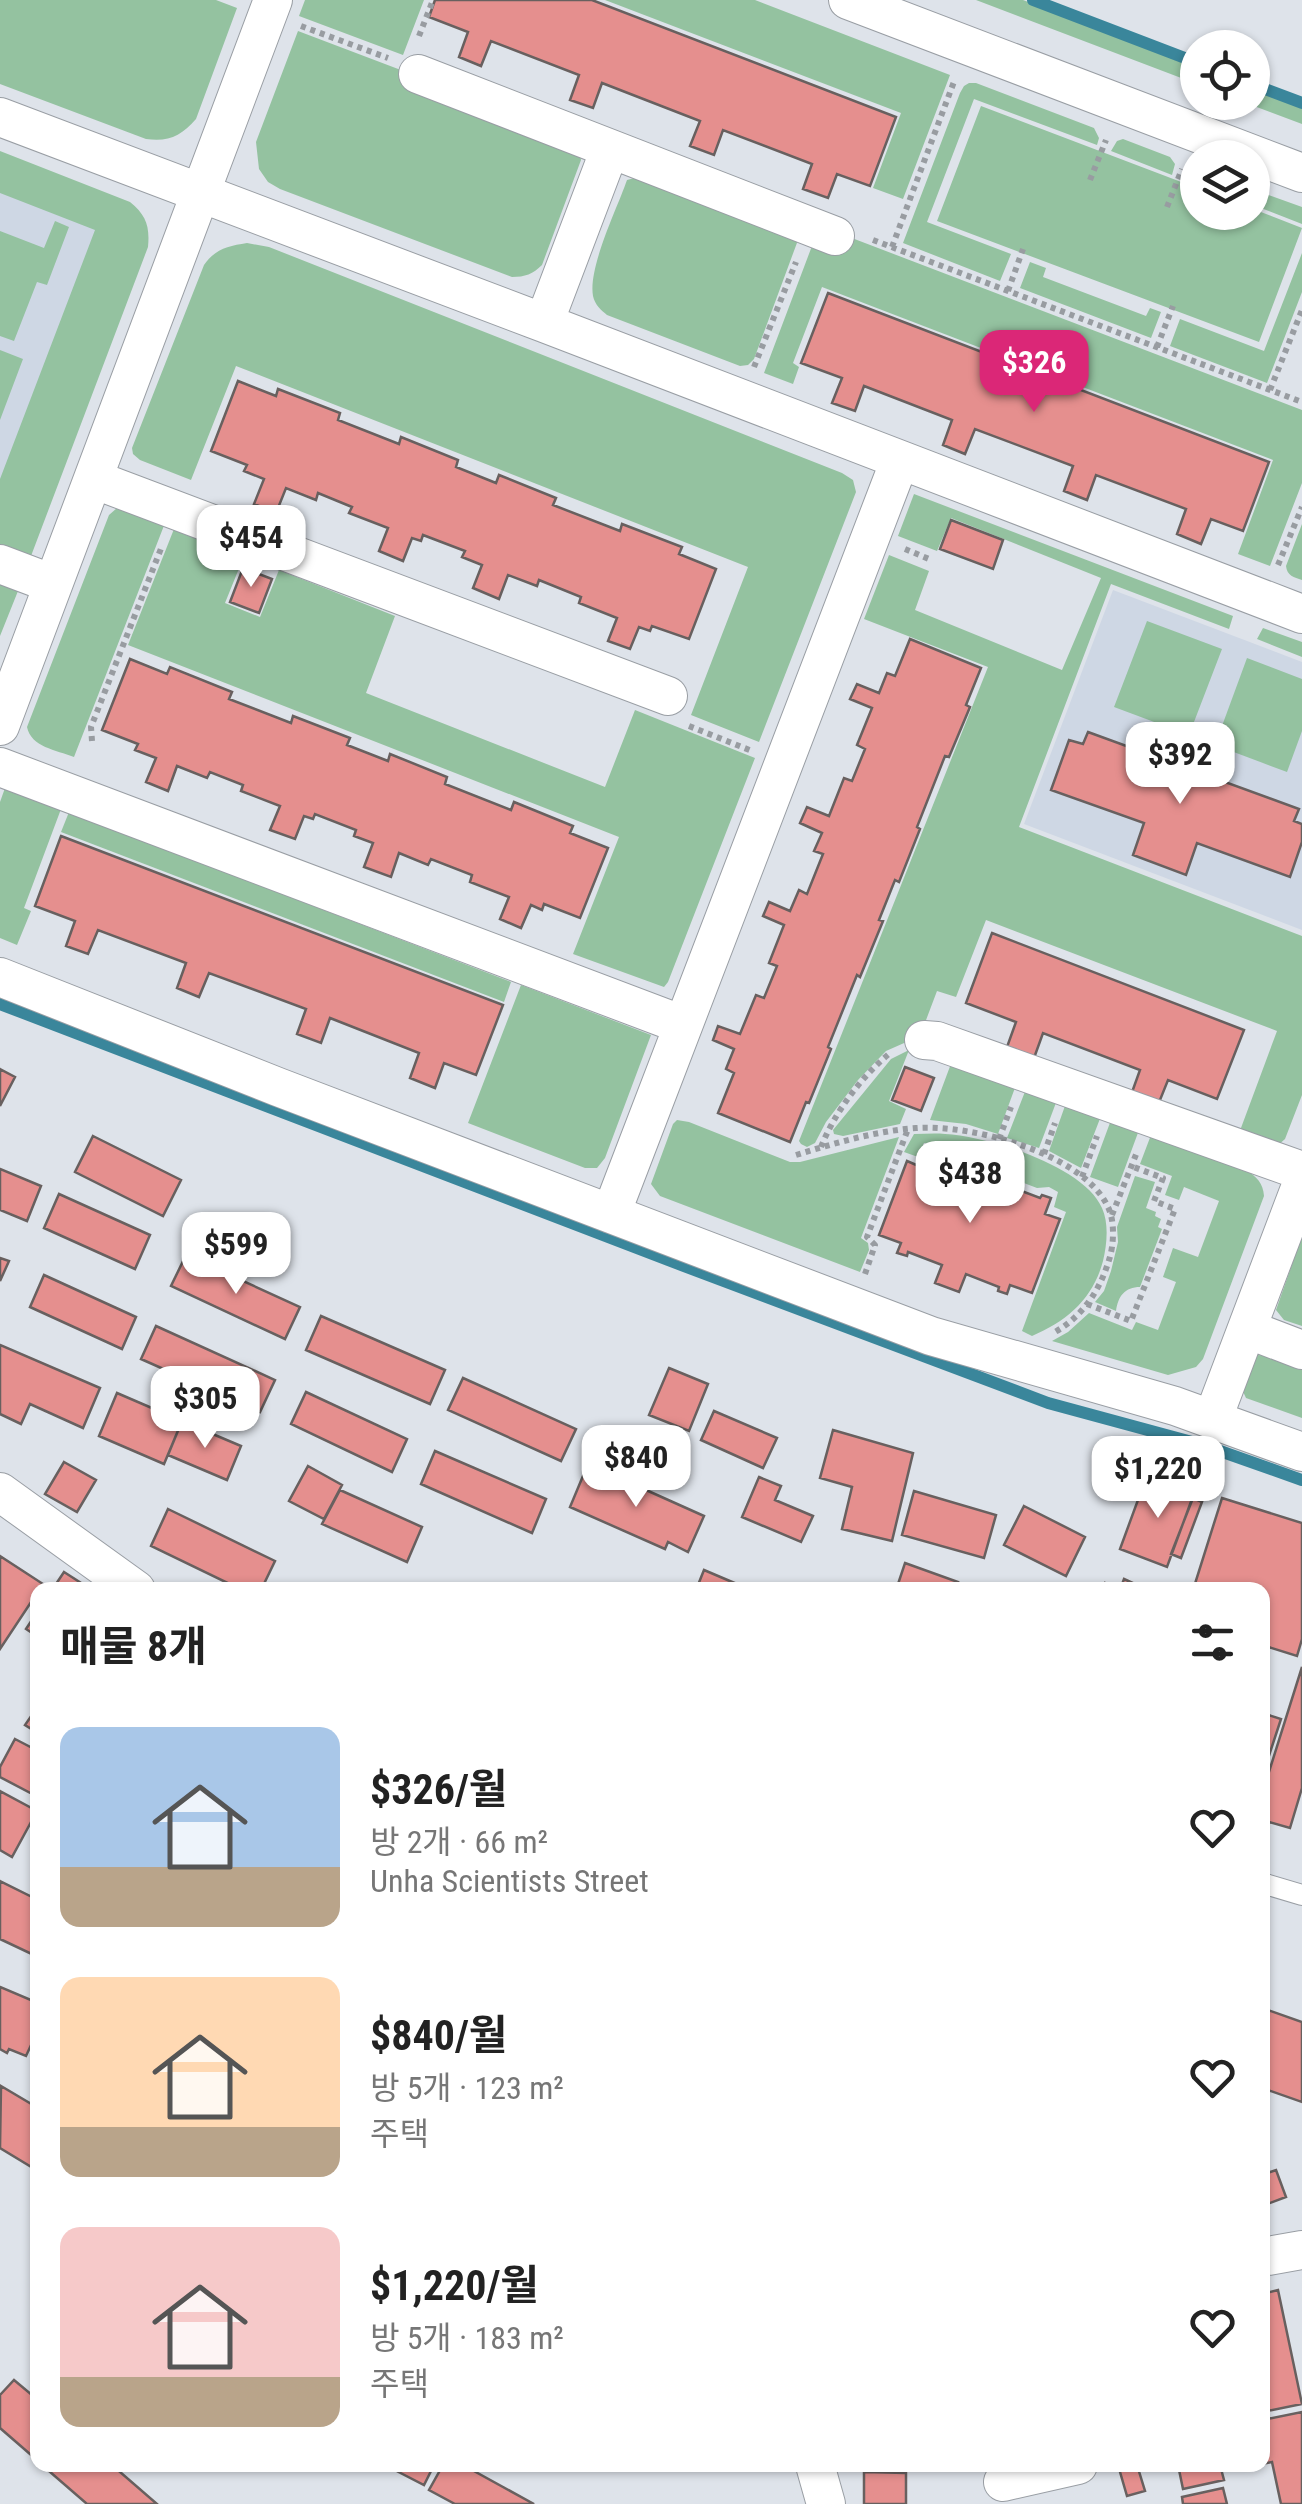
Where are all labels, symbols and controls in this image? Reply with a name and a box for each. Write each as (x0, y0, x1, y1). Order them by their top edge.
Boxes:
map controls (1180, 30, 1270, 230)
button: locate (1180, 30, 1270, 120)
button: layers (1180, 140, 1270, 230)
pin: $326 (975, 330, 1093, 415)
text: $326 (1002, 343, 1066, 381)
pin: $454 (192, 505, 310, 590)
text: $454 (219, 518, 283, 556)
pin: $392 (1121, 722, 1239, 807)
text: $392 (1148, 735, 1212, 773)
pin: $438 (911, 1141, 1029, 1226)
text: $438 (938, 1154, 1002, 1192)
pin: $599 (177, 1212, 295, 1297)
text: $599 (204, 1225, 268, 1263)
pin: $305 (146, 1366, 264, 1451)
text: $305 (173, 1379, 237, 1417)
pin: $840 (577, 1425, 695, 1510)
pin: $1,220 (1077, 1436, 1239, 1521)
text: $840 (604, 1438, 668, 1476)
text: $1,220 (1114, 1449, 1202, 1487)
icon: filters (1185, 1615, 1240, 1670)
text: 매물 8개 (60, 1622, 207, 1671)
text: $326/월 (370, 1765, 508, 1814)
icon: home (140, 1767, 260, 1887)
icon: heart (1185, 1800, 1240, 1855)
text: 방 2개 · 66 m² (370, 1823, 548, 1861)
text: Unha Scientists Street (370, 1862, 649, 1900)
text: $840/월 (370, 2011, 508, 2060)
icon: home (140, 2017, 260, 2137)
icon: heart (1185, 2050, 1240, 2105)
text: 방 5개 · 123 m² (370, 2069, 564, 2107)
text: 주택 (370, 2115, 429, 2153)
text: $1,220/월 (370, 2261, 539, 2310)
icon: home (140, 2267, 260, 2387)
icon: heart (1185, 2300, 1240, 2355)
text: 방 5개 · 183 m² (370, 2319, 564, 2357)
text: 주택 (370, 2365, 429, 2403)

